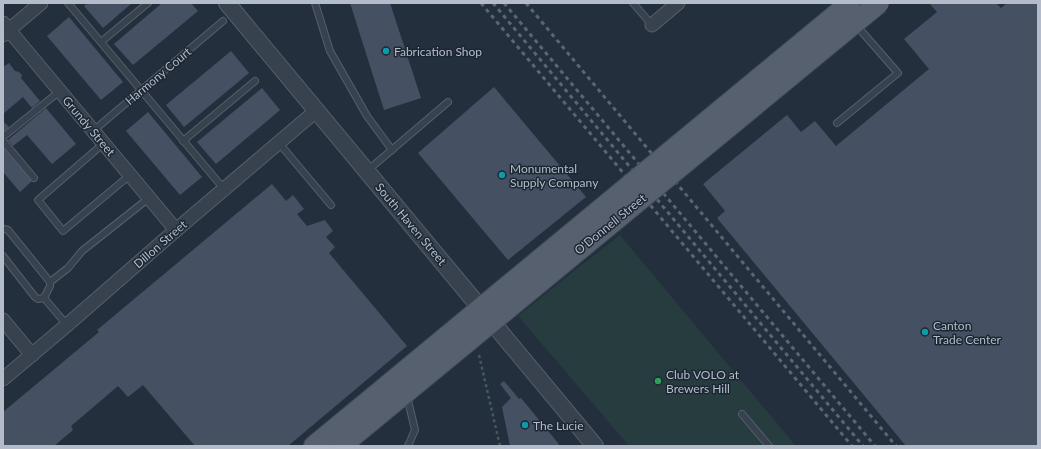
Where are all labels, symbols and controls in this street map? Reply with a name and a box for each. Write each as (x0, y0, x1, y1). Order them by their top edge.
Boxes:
street label: Harmony Court (122, 44, 195, 108)
place label: Fabrication Shop (394, 44, 482, 59)
marker: Fabrication Shop (381, 46, 391, 56)
street label: Grundy Street (60, 93, 119, 160)
place label: Monumental Supply Company (510, 161, 599, 190)
marker: Monumental Supply Company (497, 170, 507, 180)
street label: South Haven Street (372, 180, 450, 269)
street label: O'Donnell Street (571, 190, 649, 258)
street label: Dillon Street (130, 216, 190, 271)
place label: Canton Trade Center (933, 318, 1002, 347)
marker: Canton Trade Center (920, 327, 930, 337)
place label: Club VOLO at Brewers Hill (666, 367, 740, 396)
marker: Club VOLO at Brewers Hill (653, 376, 663, 386)
place label: The Lucie (533, 418, 584, 433)
marker: The Lucie (520, 420, 530, 430)

